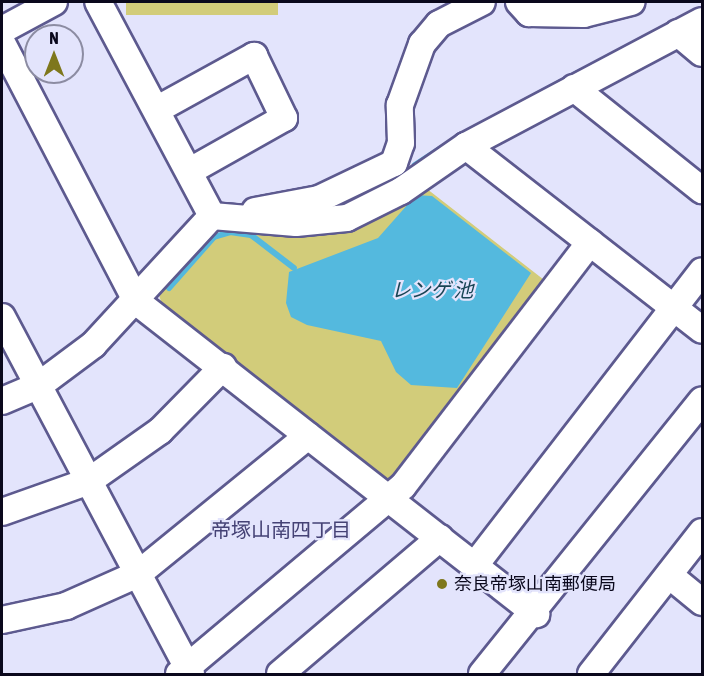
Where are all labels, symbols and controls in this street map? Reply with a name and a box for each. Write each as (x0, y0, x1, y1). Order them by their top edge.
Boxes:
north arrow (24, 24, 84, 84)
text: N (49, 29, 59, 47)
water label: レンゲ 池 (391, 277, 473, 301)
district label: 帝塚山南四丁目 (211, 517, 351, 541)
place label: 奈良帝塚山南郵便局 (454, 573, 616, 595)
marker: 奈良帝塚山南郵便局 (435, 577, 449, 591)

